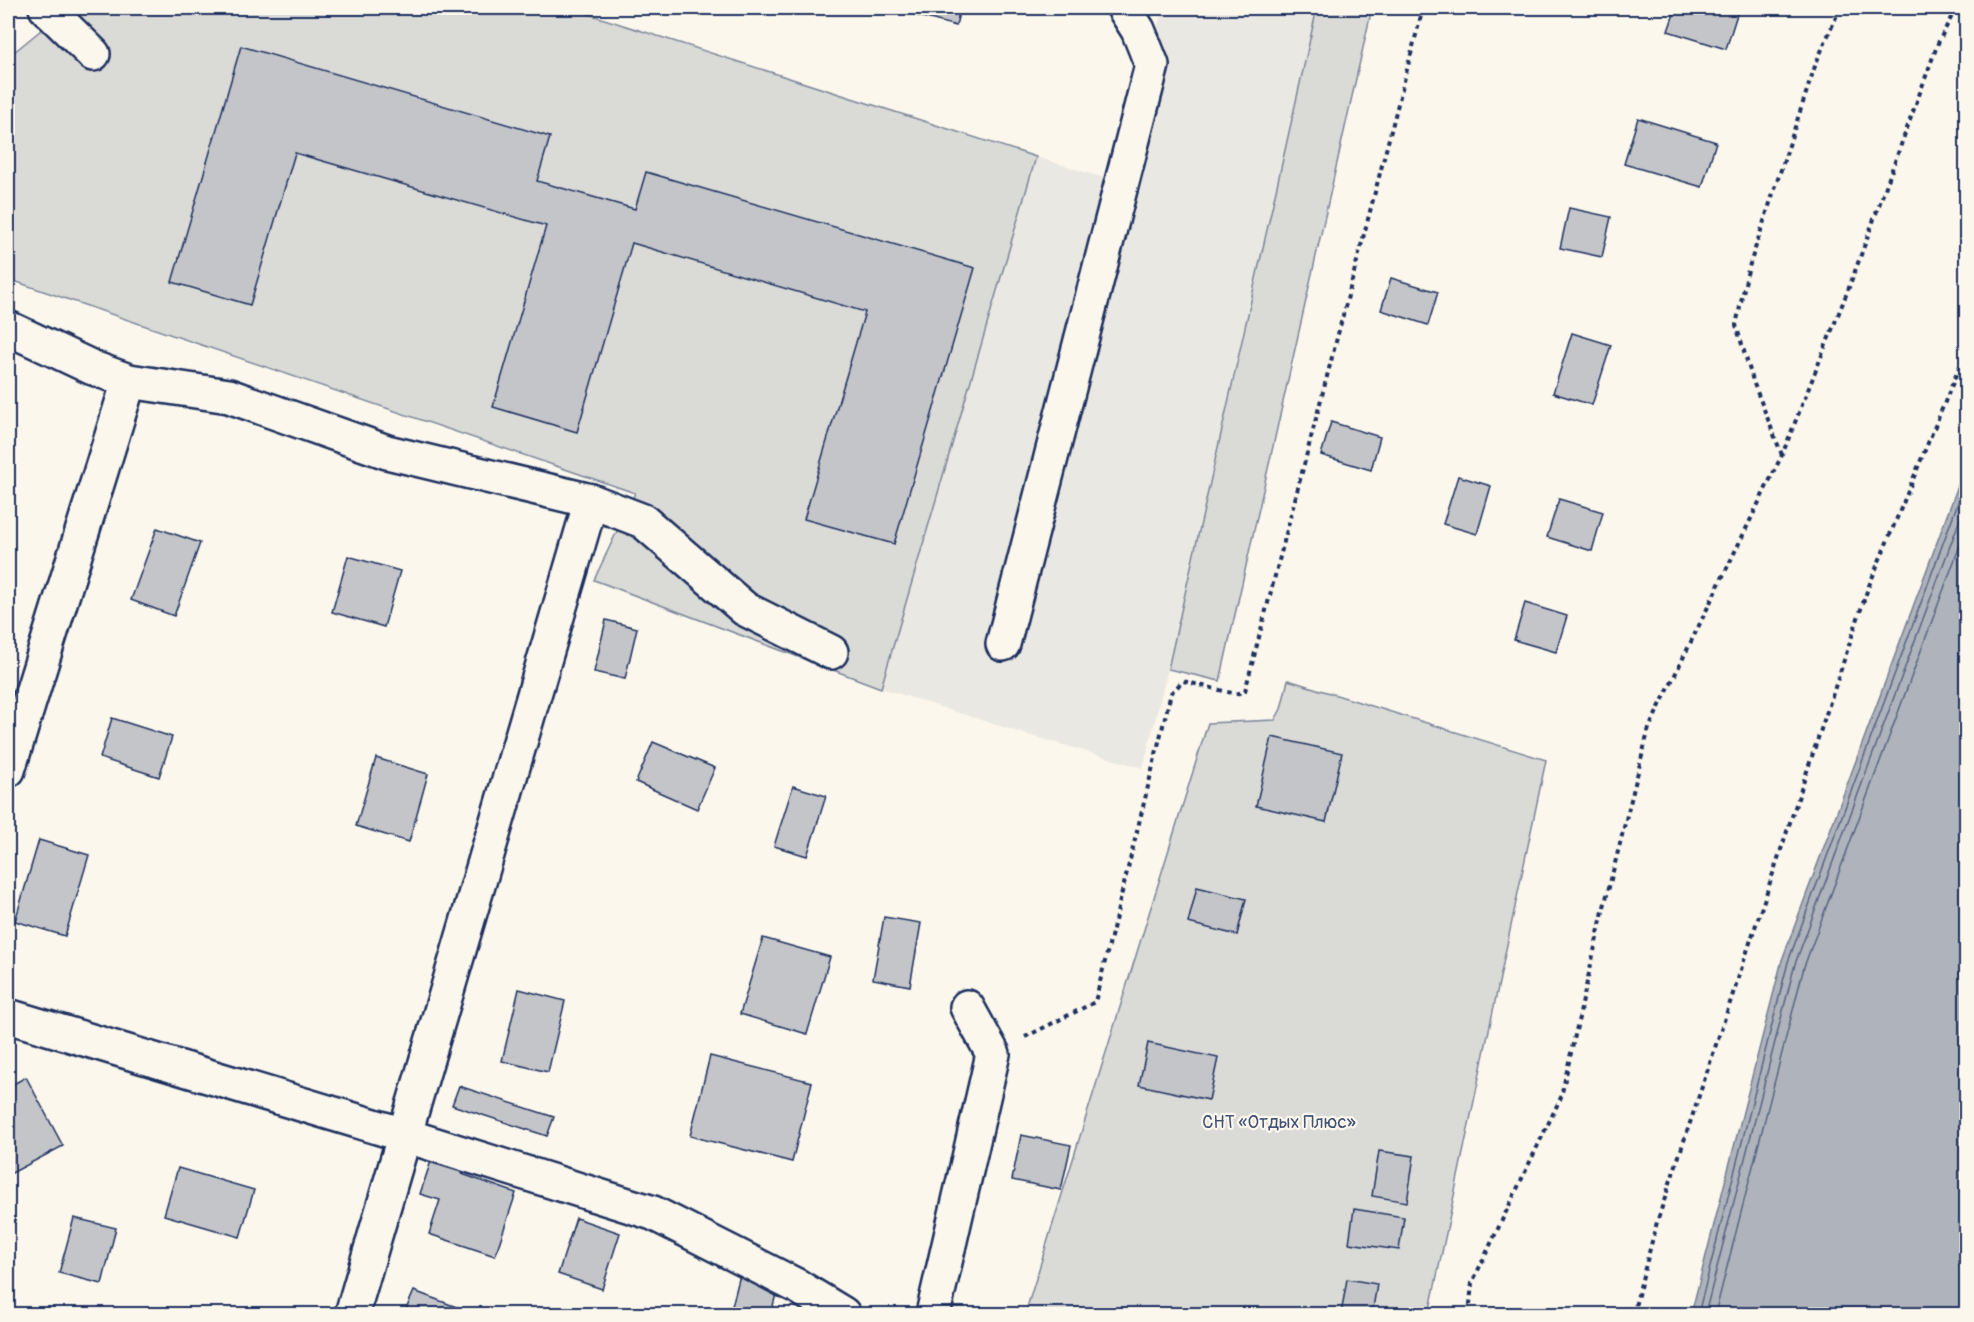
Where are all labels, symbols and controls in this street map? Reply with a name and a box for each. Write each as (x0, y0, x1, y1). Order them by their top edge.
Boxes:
park label: СНТ «Отдых Плюс» (1202, 1111, 1356, 1134)

